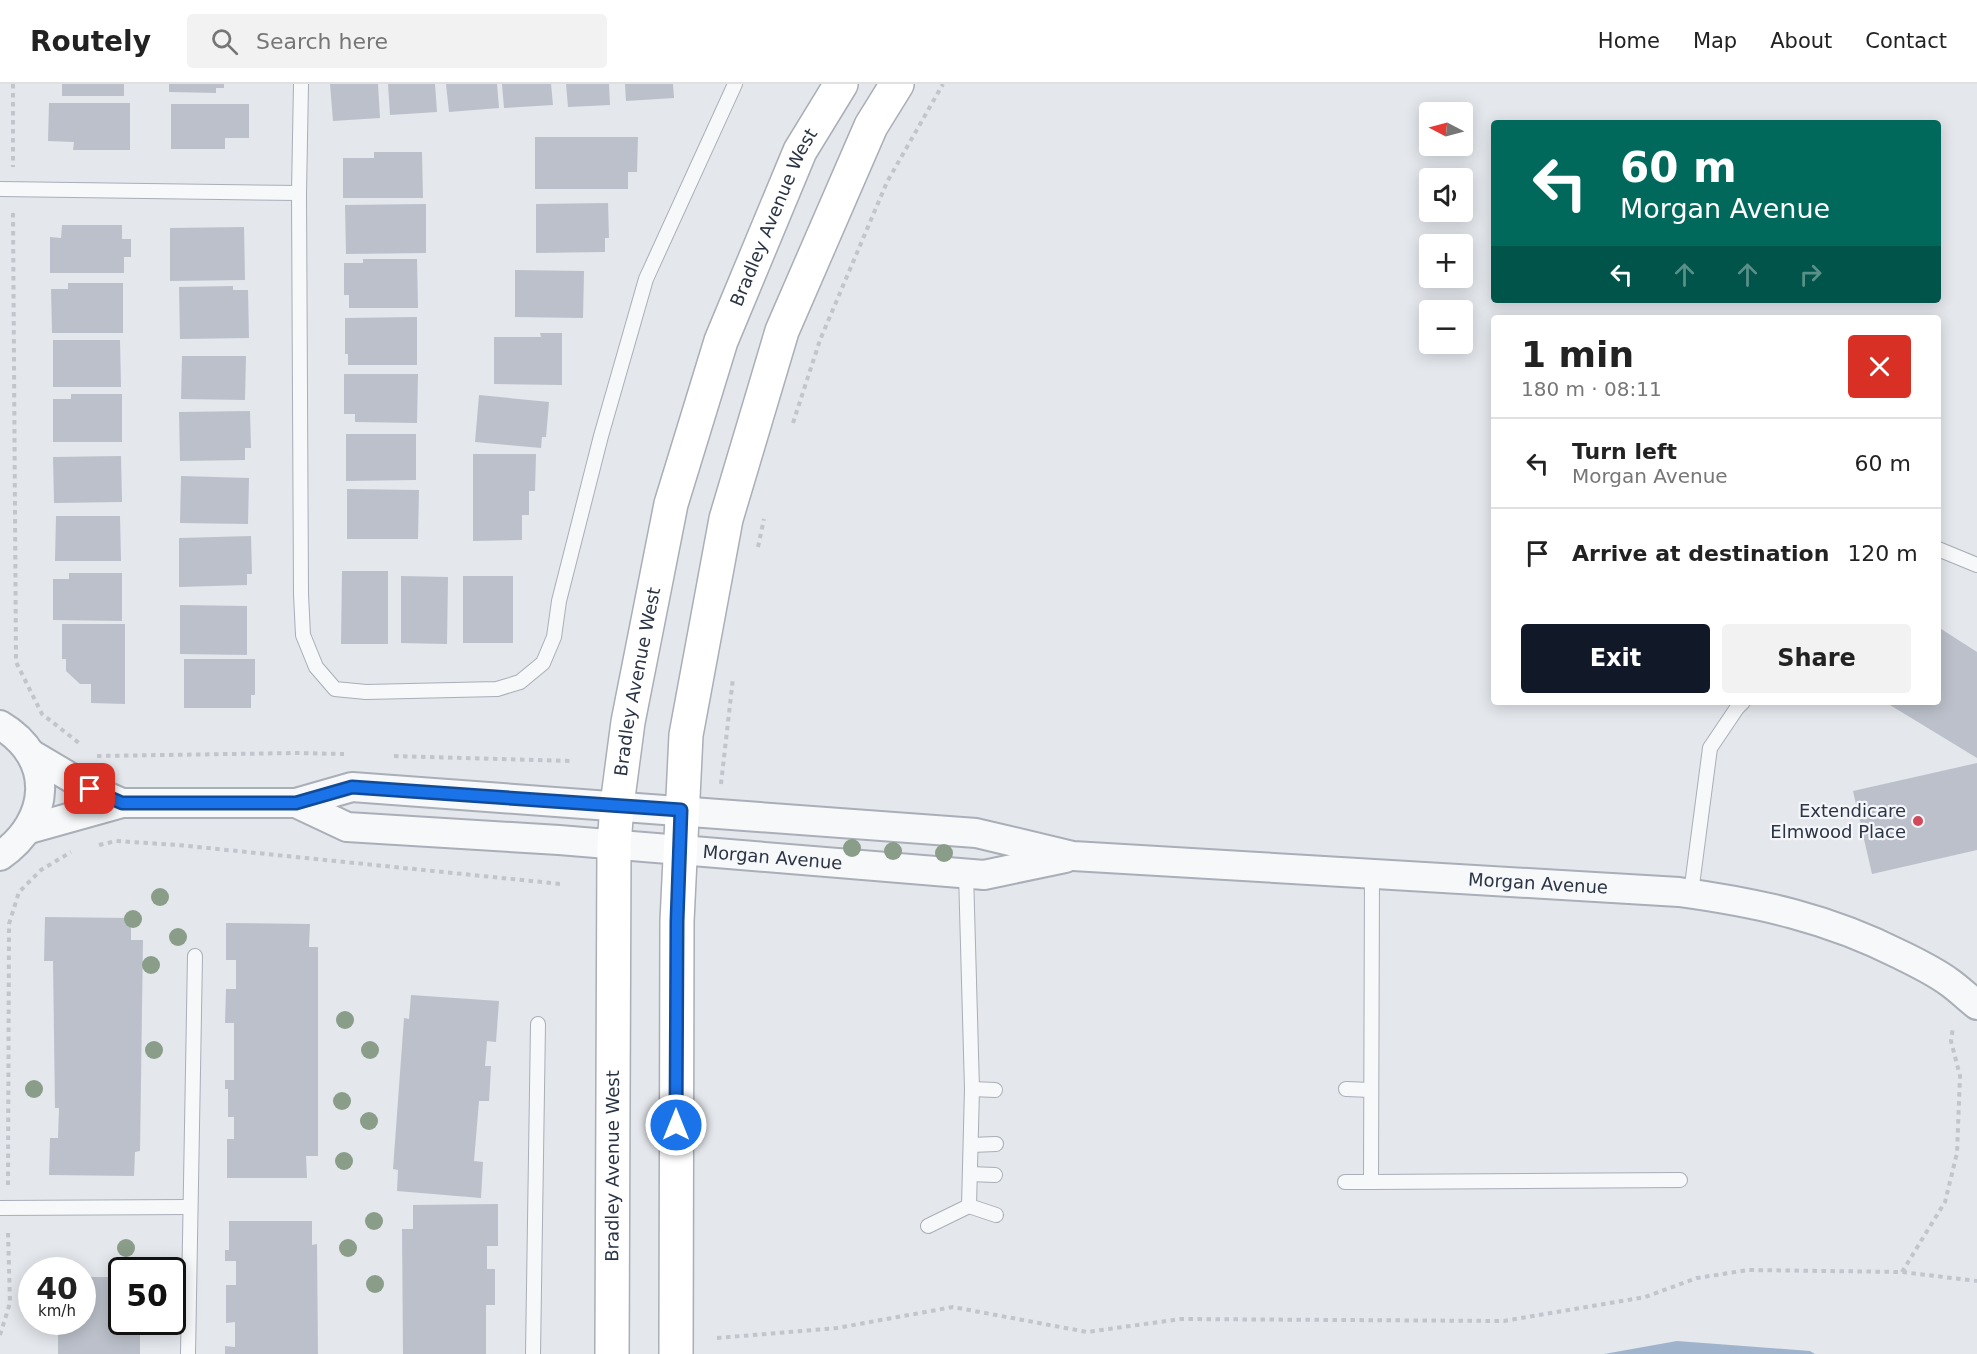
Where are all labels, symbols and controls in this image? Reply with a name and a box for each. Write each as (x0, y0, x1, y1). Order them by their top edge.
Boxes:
search box (187, 14, 607, 68)
text: Routely (30, 25, 151, 58)
icon: search (208, 25, 241, 58)
text: Search here (256, 29, 388, 54)
text: Home (1598, 29, 1660, 53)
text: Map (1693, 29, 1737, 53)
text: About (1770, 29, 1832, 53)
text: Contact (1865, 29, 1947, 53)
north arrow (1419, 102, 1473, 156)
map controls (1419, 102, 1473, 354)
street label: Bradley Avenue West (726, 124, 821, 309)
text: 60 m (1620, 143, 1737, 192)
icon: left (1521, 144, 1599, 222)
button: sound (1419, 168, 1473, 222)
text: Morgan Avenue (1620, 193, 1830, 224)
button: + (1419, 234, 1473, 288)
icon: left (1605, 258, 1638, 291)
icon: ahead (1668, 258, 1701, 291)
icon: ahead (1731, 258, 1764, 291)
icon: right (1794, 258, 1827, 291)
button: − (1419, 300, 1473, 354)
text: 1 min (1521, 334, 1634, 375)
button: close (1848, 335, 1911, 398)
text: 180 m · 08:11 (1521, 377, 1662, 401)
text: Turn left (1572, 439, 1677, 464)
icon: left (1521, 447, 1554, 480)
text: 60 m (1855, 451, 1911, 476)
text: Morgan Avenue (1572, 464, 1728, 488)
icon: arrive (1521, 537, 1554, 570)
text: Arrive at destination (1572, 541, 1829, 566)
text: 120 m (1847, 541, 1918, 566)
street label: Bradley Avenue West (610, 585, 664, 778)
button: Exit (1521, 624, 1710, 693)
button: Share (1722, 624, 1911, 693)
pin (64, 763, 115, 814)
icon: arrive (73, 772, 106, 805)
place label: Extendicare Elmwood Place (1770, 800, 1906, 842)
marker: Extendicare Elmwood Place (1911, 814, 1925, 828)
street label: Morgan Avenue (702, 841, 843, 873)
street label: Morgan Avenue (1467, 868, 1609, 898)
street label: Bradley Avenue West (601, 1070, 623, 1262)
position arrow (644, 1093, 708, 1157)
speed limit sign: 50 (108, 1257, 186, 1335)
text: 40 (36, 1271, 78, 1306)
text: km/h (38, 1302, 76, 1320)

